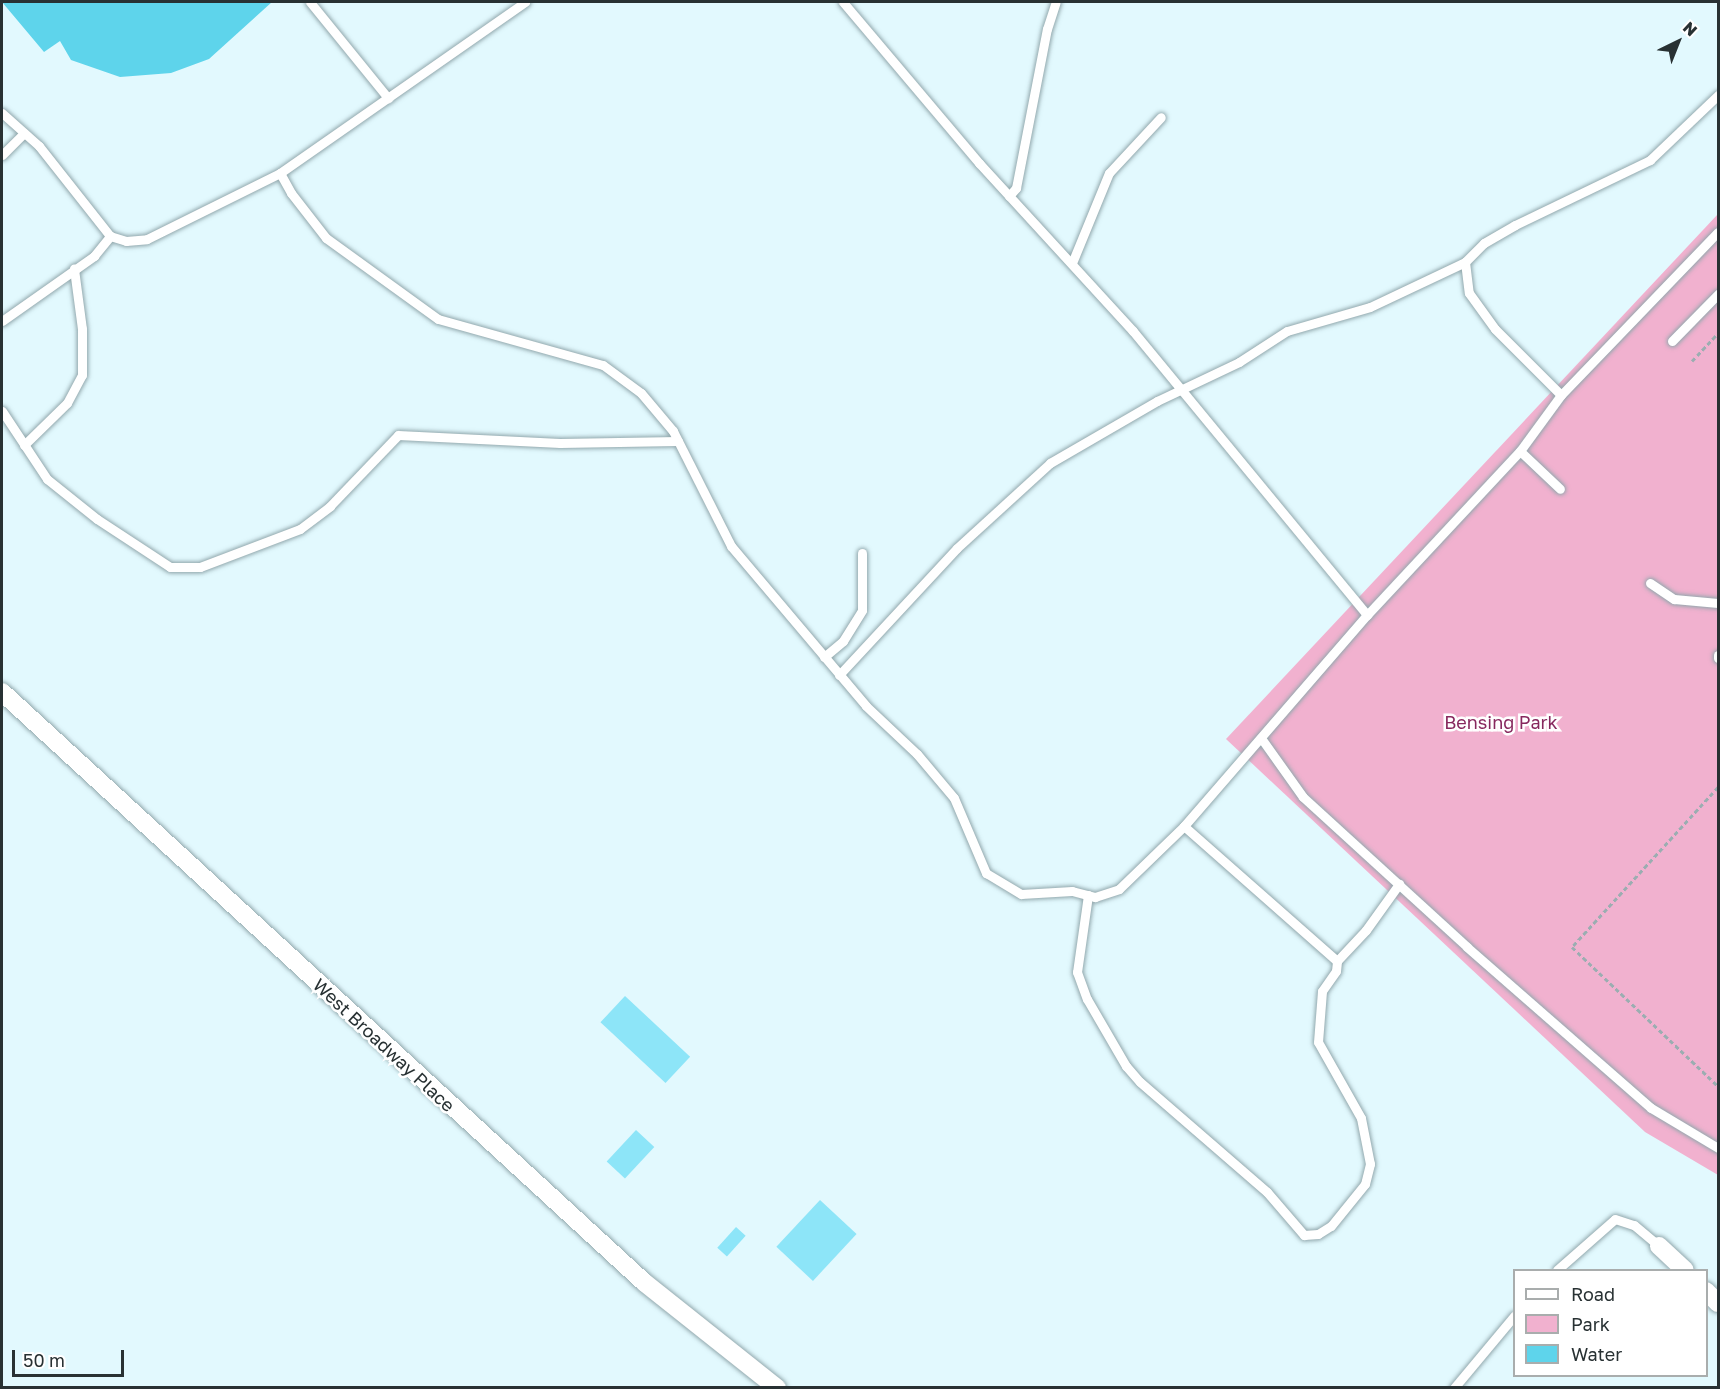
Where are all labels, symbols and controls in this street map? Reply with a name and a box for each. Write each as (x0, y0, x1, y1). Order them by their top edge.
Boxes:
north arrow (1648, 12, 1708, 72)
text: N (1679, 17, 1702, 40)
park label: Bensing Park (1444, 711, 1558, 733)
street label: West Broadway Place (309, 974, 459, 1116)
legend (1513, 1269, 1708, 1377)
text: Road (1571, 1283, 1615, 1305)
text: Park (1571, 1313, 1610, 1335)
scale bar (15, 1338, 128, 1376)
text: Water (1571, 1343, 1622, 1365)
text: 50 m (23, 1349, 65, 1371)

